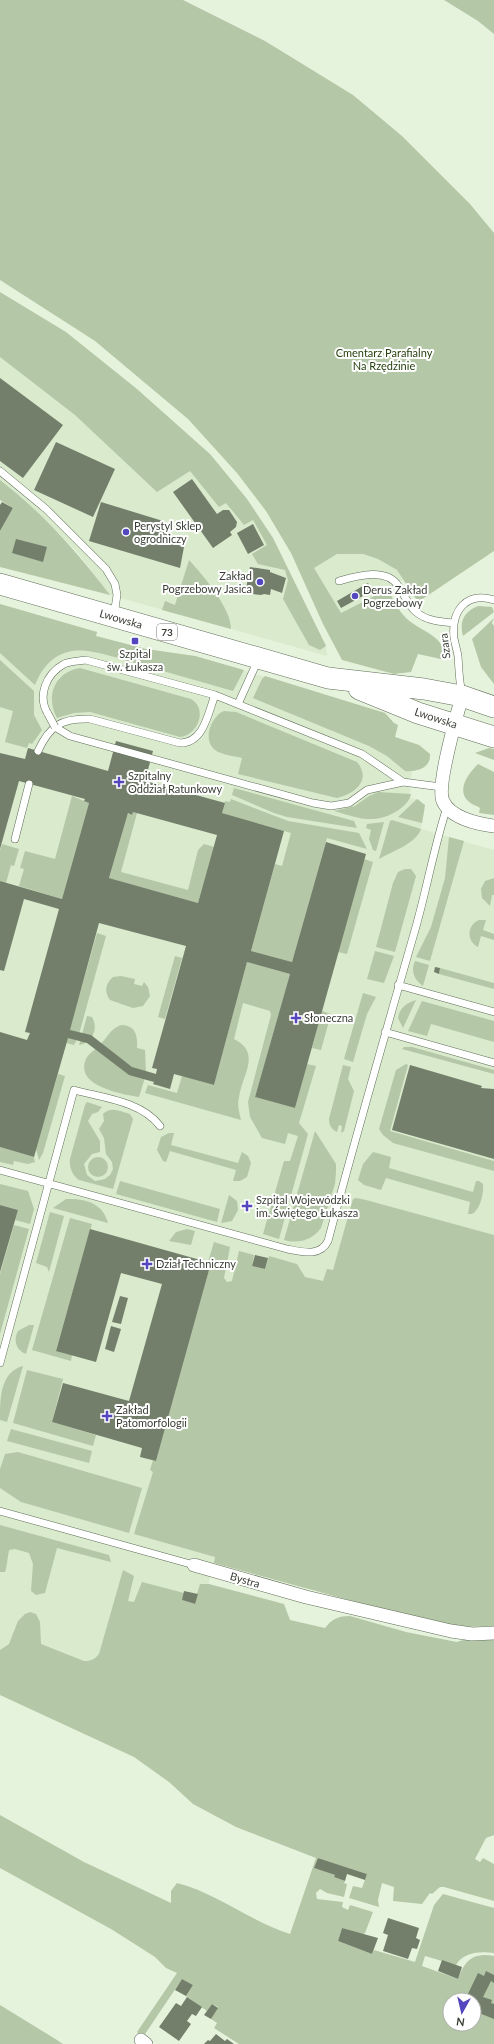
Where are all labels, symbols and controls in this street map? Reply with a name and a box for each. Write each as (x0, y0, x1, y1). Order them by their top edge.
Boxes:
park label: Cmentarz Parafialny Na Rzędzinie (336, 346, 433, 372)
place label: Perystyl Sklep ogrodniczy (134, 519, 202, 545)
marker: Perystyl Sklep ogrodniczy (121, 527, 131, 537)
place label: Zakład Pogrzebowy Jasica (162, 569, 252, 595)
marker: Zakład Pogrzebowy Jasica (255, 577, 265, 587)
place label: Derus Zakład Pogrzebowy (363, 583, 427, 609)
marker: Derus Zakład Pogrzebowy (350, 591, 360, 601)
street label: Lwowska (98, 606, 144, 631)
road number: 73 (157, 624, 177, 640)
street label: Szara (436, 633, 453, 660)
marker: Szpital św. Łukasza (130, 636, 140, 646)
place label: Szpital św. Łukasza (107, 647, 163, 673)
street label: Lwowska (413, 705, 459, 731)
place label: Szpitalny Oddział Ratunkowy (128, 769, 222, 795)
marker: Szpitalny Oddział Ratunkowy (113, 776, 125, 788)
place label: Słoneczna (304, 1011, 353, 1024)
marker: Słoneczna (291, 1013, 301, 1023)
place label: Szpital Wojewódzki im. Świętego Łukasza (256, 1193, 358, 1219)
marker: Szpital Wojewódzki im. Świętego Łukasza (241, 1200, 253, 1212)
place label: Dział Techniczny (156, 1257, 236, 1270)
marker: Dział Techniczny (141, 1258, 153, 1270)
place label: Zakład Patomorfologii (116, 1403, 187, 1429)
marker: Zakład Patomorfologii (101, 1410, 113, 1422)
street label: Bystra (229, 1569, 262, 1590)
north arrow (442, 1992, 482, 2032)
text: N (455, 2015, 466, 2029)

